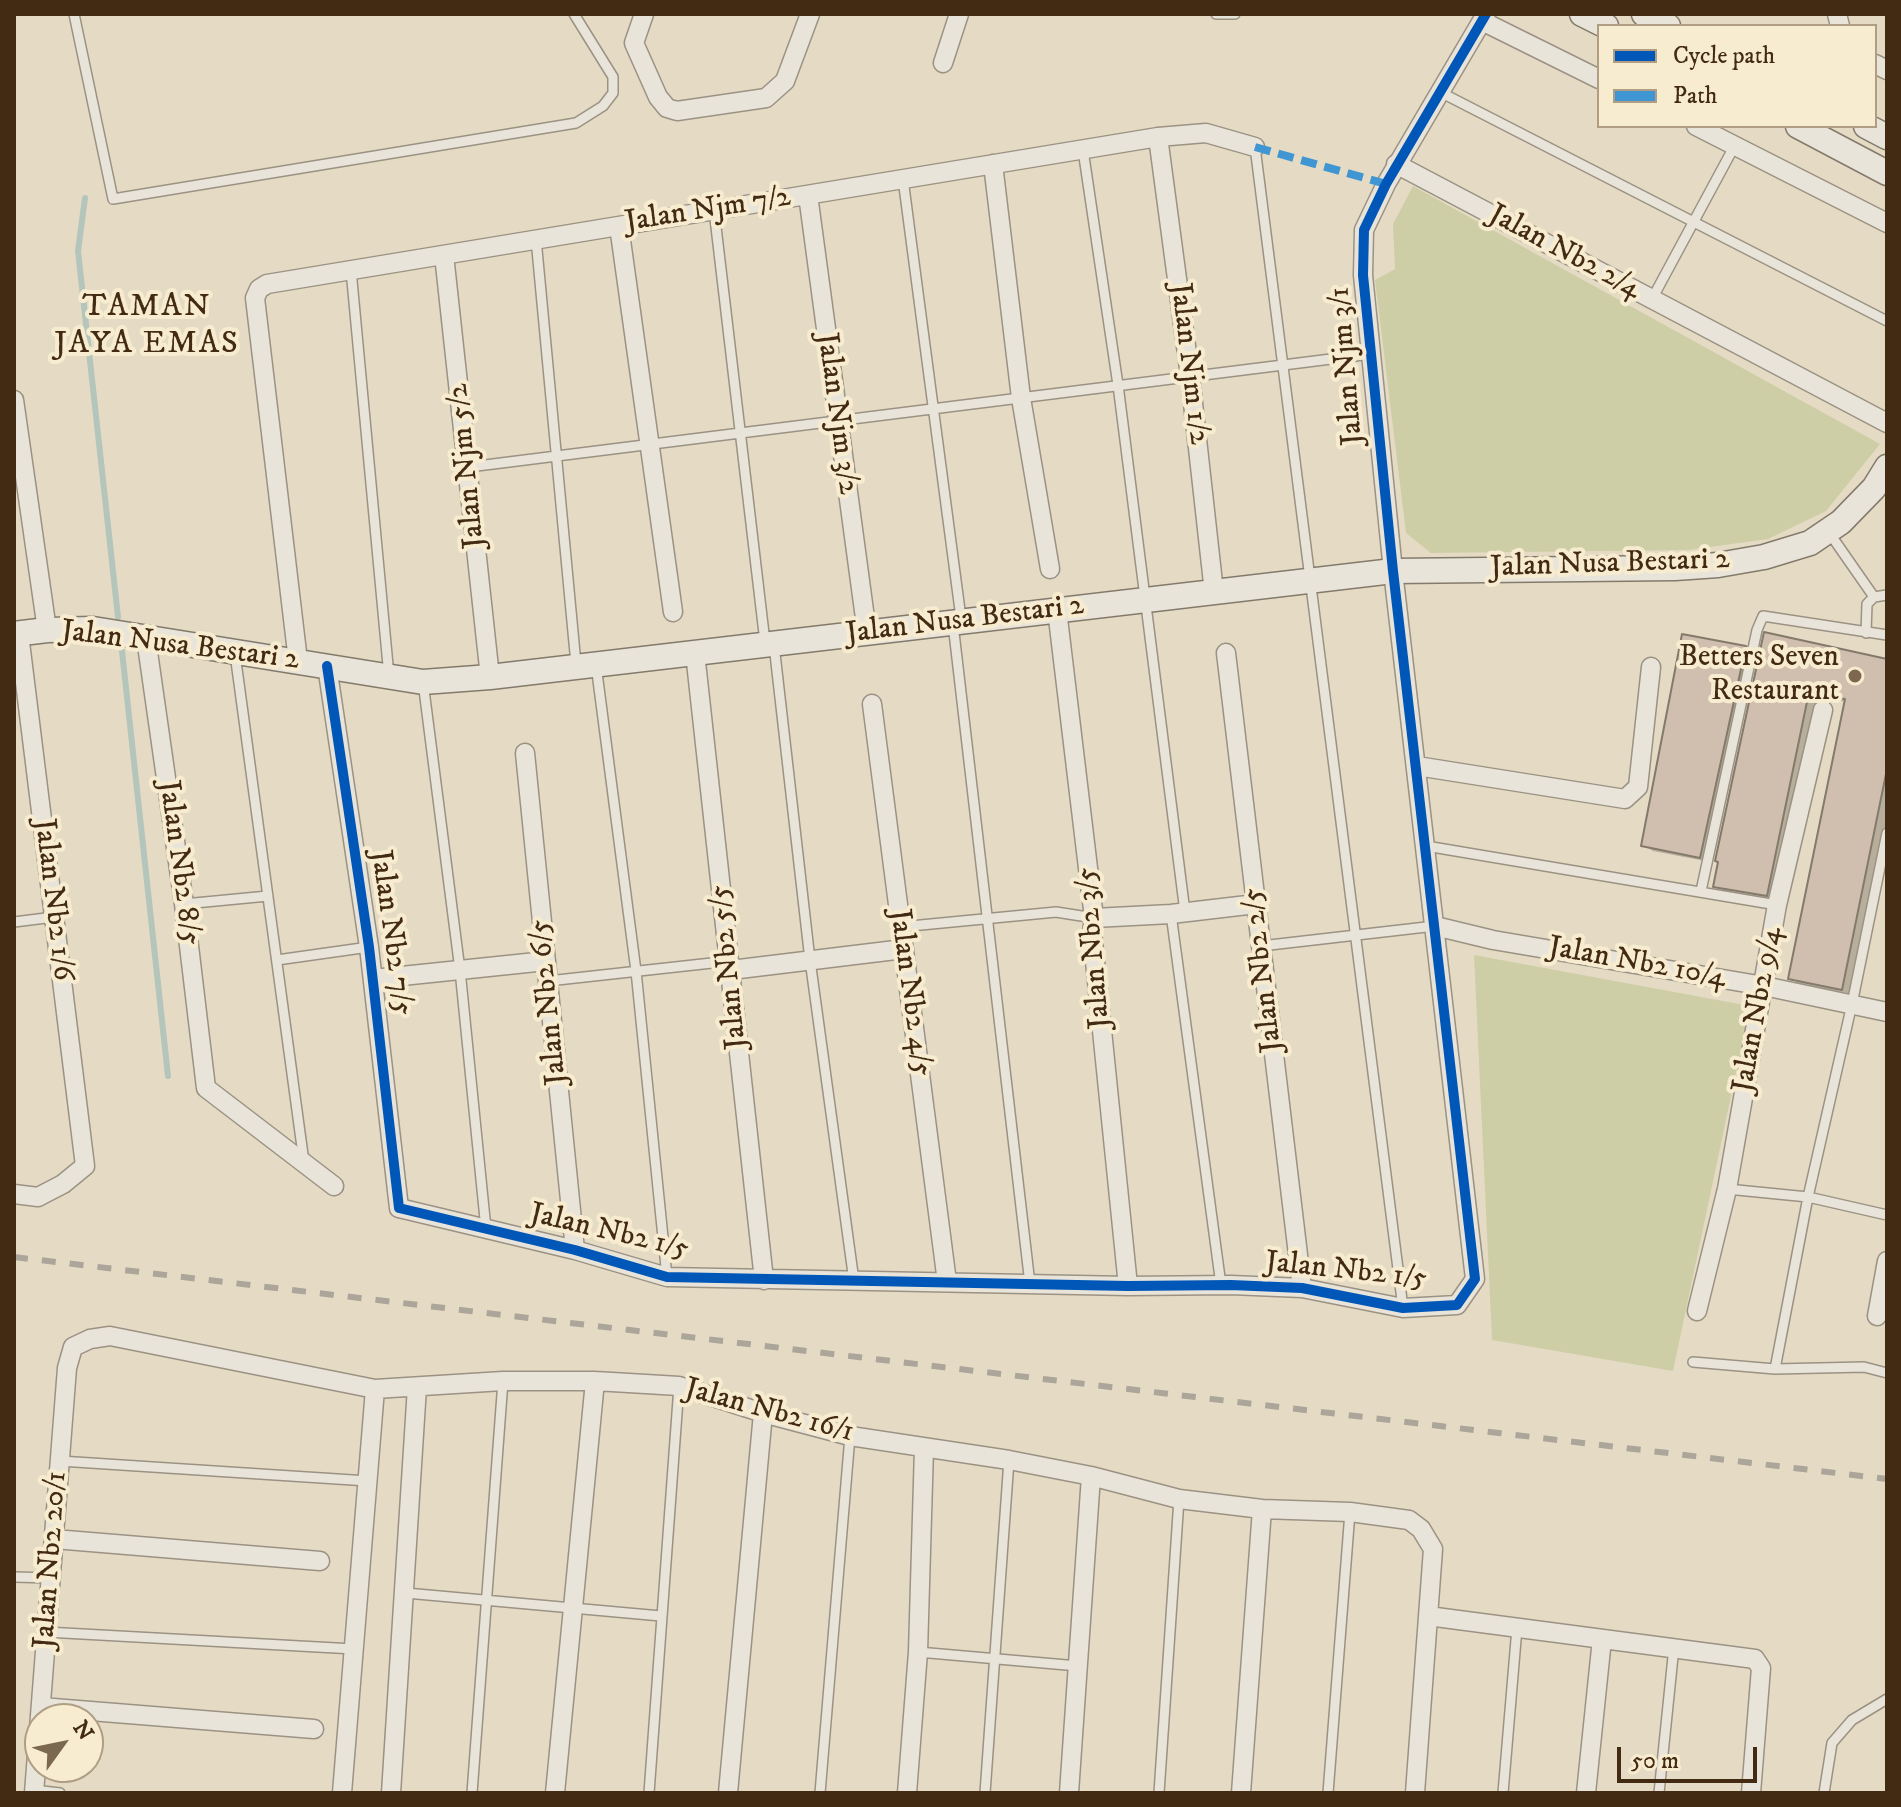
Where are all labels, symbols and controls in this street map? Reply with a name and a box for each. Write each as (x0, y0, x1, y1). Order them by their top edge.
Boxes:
legend (1597, 24, 1877, 128)
text: Cycle path (1673, 41, 1775, 71)
text: Path (1673, 81, 1717, 111)
street label: Jalan Njm 7/2 (623, 180, 793, 242)
street label: Jalan Nb2 2/4 (1482, 198, 1646, 308)
street label: Jalan Njm 1/2 (1160, 281, 1216, 447)
street label: Jalan Njm 3/1 (1323, 285, 1373, 447)
district label: TAMAN JAYA EMAS (54, 289, 240, 364)
street label: Jalan Njm 3/2 (807, 331, 865, 497)
street label: Jalan Njm 5/2 (441, 382, 495, 550)
street label: Jalan Nusa Bestari 2 (1490, 543, 1730, 587)
street label: Jalan Nusa Bestari 2 (844, 589, 1086, 653)
street label: Jalan Nusa Bestari 2 (59, 615, 301, 679)
place label: Betters Seven Restaurant (1679, 641, 1839, 712)
marker: Betters Seven Restaurant (1846, 667, 1864, 685)
street label: Jalan Nb2 8/5 (149, 778, 207, 948)
street label: Jalan Nb2 1/6 (24, 817, 80, 983)
street label: Jalan Nb2 7/5 (361, 848, 419, 1018)
street label: Jalan Nb2 3/5 (1070, 866, 1120, 1030)
street label: Jalan Nb2 5/5 (703, 883, 757, 1051)
street label: Jalan Nb2 2/5 (1236, 886, 1292, 1054)
street label: Jalan Nb2 4/5 (879, 907, 939, 1079)
street label: Jalan Nb2 6/5 (523, 917, 577, 1087)
street label: Jalan Nb2 9/4 (1727, 924, 1791, 1096)
street label: Jalan Nb2 10/4 (1545, 931, 1729, 997)
street label: Jalan Nb2 1/5 (526, 1197, 692, 1269)
street label: Jalan Nb2 1/5 (1264, 1246, 1428, 1298)
street label: Jalan Nb2 16/1 (681, 1372, 857, 1452)
street label: Jalan Nb2 20/1 (28, 1470, 76, 1650)
north arrow (24, 1703, 104, 1783)
text: N (67, 1716, 99, 1746)
scale bar (1621, 1731, 1761, 1781)
text: 50 m (1631, 1746, 1679, 1776)

